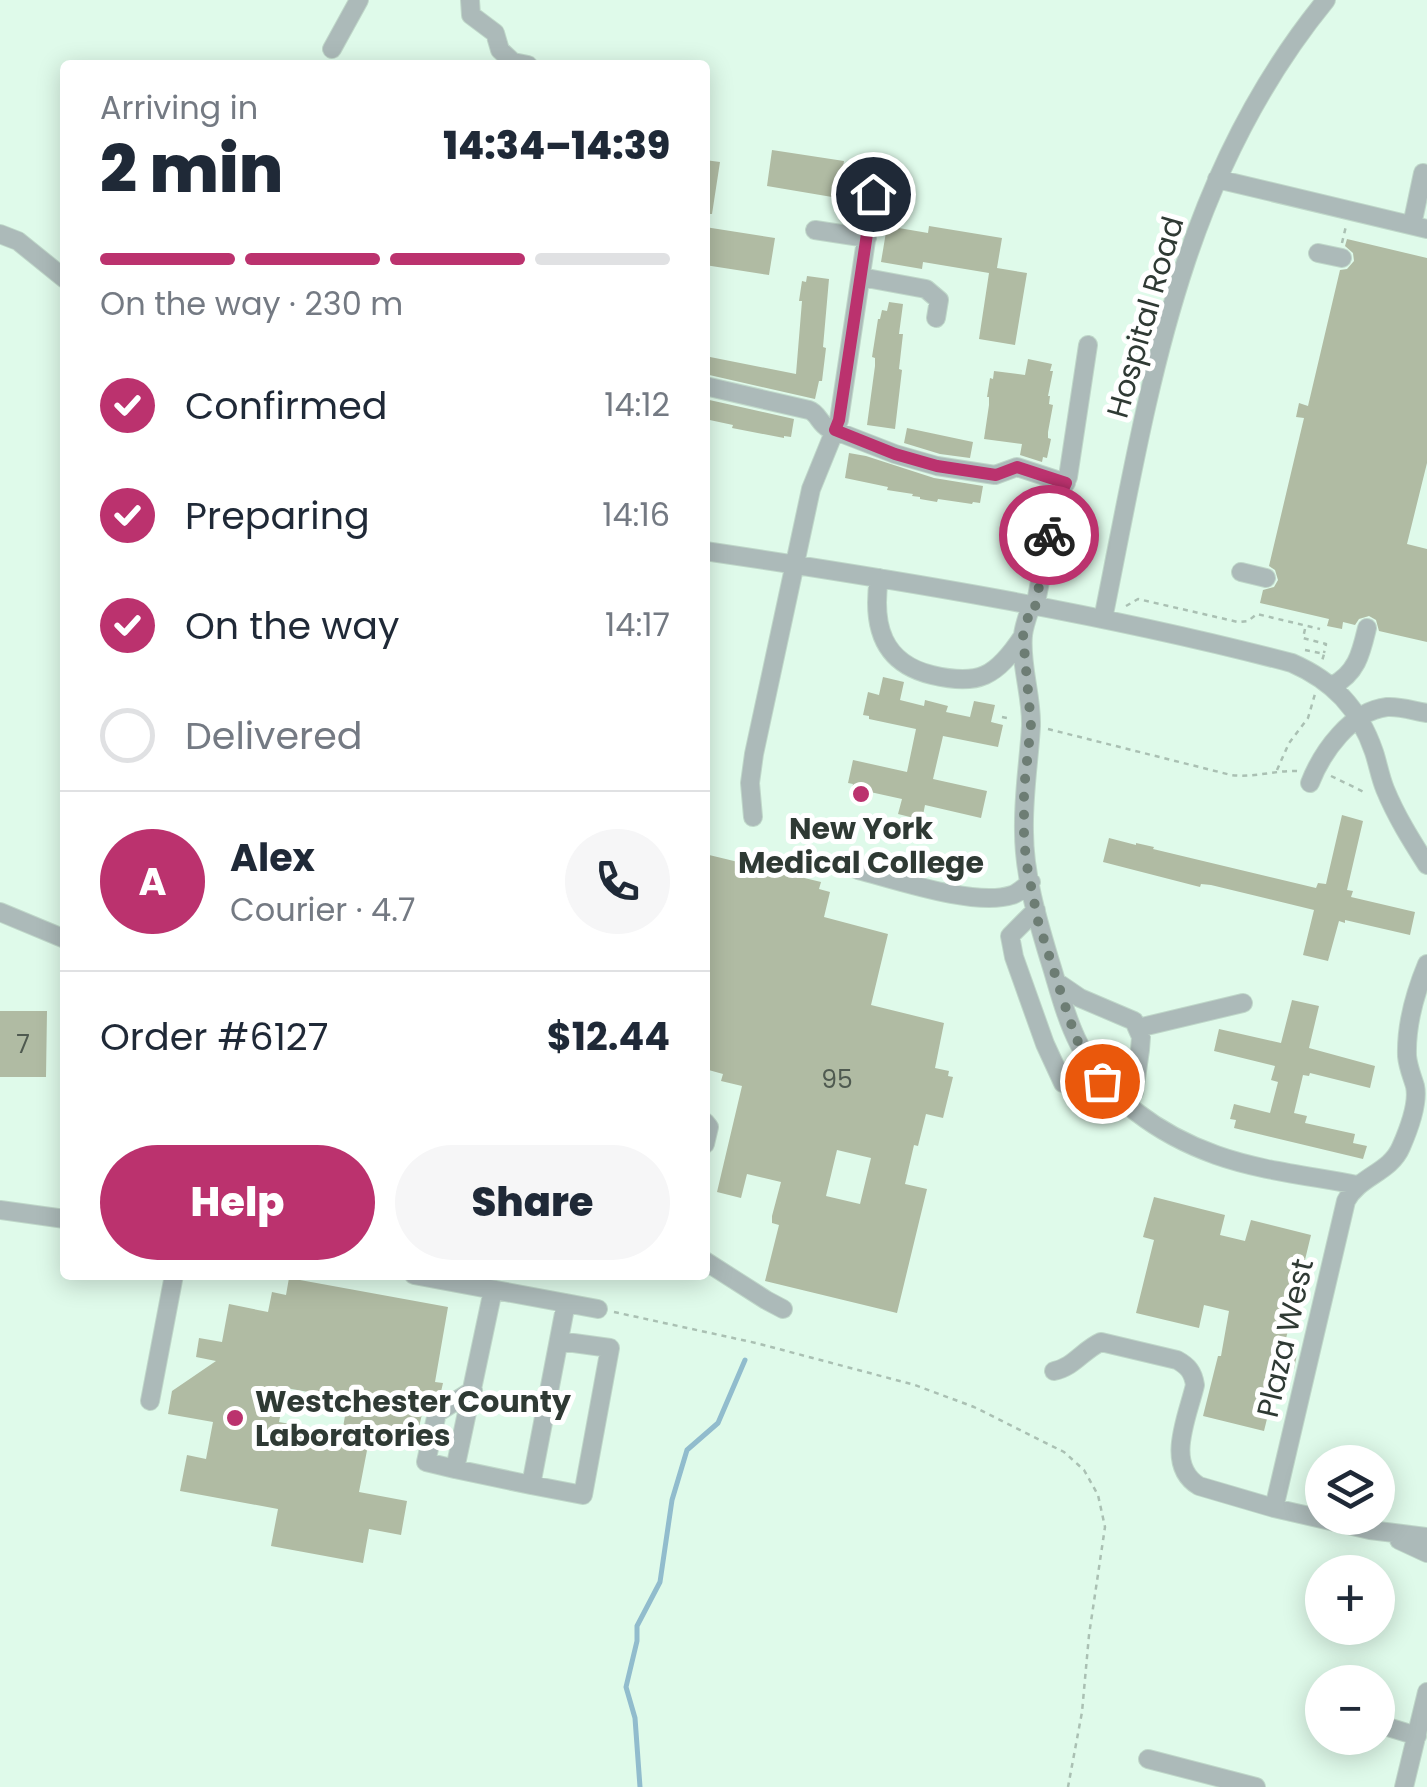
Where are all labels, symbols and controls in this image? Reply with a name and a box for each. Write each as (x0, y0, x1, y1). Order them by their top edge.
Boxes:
text: Arriving in (100, 85, 258, 130)
text: 14:34–14:39 (443, 119, 670, 172)
text: 2 min (100, 124, 283, 215)
pin (831, 152, 916, 237)
icon: home (846, 167, 901, 222)
street label: Hospital Road (1096, 211, 1194, 423)
text: On the way · 230 m (100, 281, 403, 326)
icon: check (100, 378, 155, 433)
text: Confirmed (185, 379, 387, 432)
text: 14:12 (604, 382, 670, 427)
courier (999, 485, 1099, 585)
icon: check (100, 488, 155, 543)
text: Preparing (185, 489, 370, 542)
text: 14:16 (602, 492, 670, 537)
icon: bike (1022, 508, 1077, 563)
icon: check (100, 598, 155, 653)
text: On the way (185, 599, 399, 652)
text: 14:17 (605, 602, 670, 647)
text: Delivered (185, 709, 362, 762)
marker: New York Medical College (850, 783, 872, 805)
place label: New York Medical College (738, 807, 984, 884)
button: phone (565, 829, 670, 934)
text: Alex (230, 831, 315, 884)
text: A (138, 855, 167, 908)
text: Courier · 4.7 (230, 887, 415, 932)
text: Order #6127 (100, 1010, 328, 1063)
text: $12.44 (547, 1010, 670, 1063)
house number: 7 (16, 1027, 30, 1062)
pin (1060, 1039, 1145, 1124)
icon: bag (1075, 1054, 1130, 1109)
house number: 95 (821, 1062, 853, 1097)
button: Help (100, 1145, 375, 1260)
button: Share (395, 1145, 670, 1260)
street label: Plaza West (1246, 1255, 1324, 1421)
place label: Westchester County Laboratories (255, 1380, 571, 1457)
marker: Westchester County Laboratories (224, 1407, 246, 1429)
map controls (1305, 1445, 1395, 1755)
button: layers (1305, 1445, 1395, 1535)
button: + (1305, 1555, 1395, 1645)
button: − (1305, 1665, 1395, 1755)

